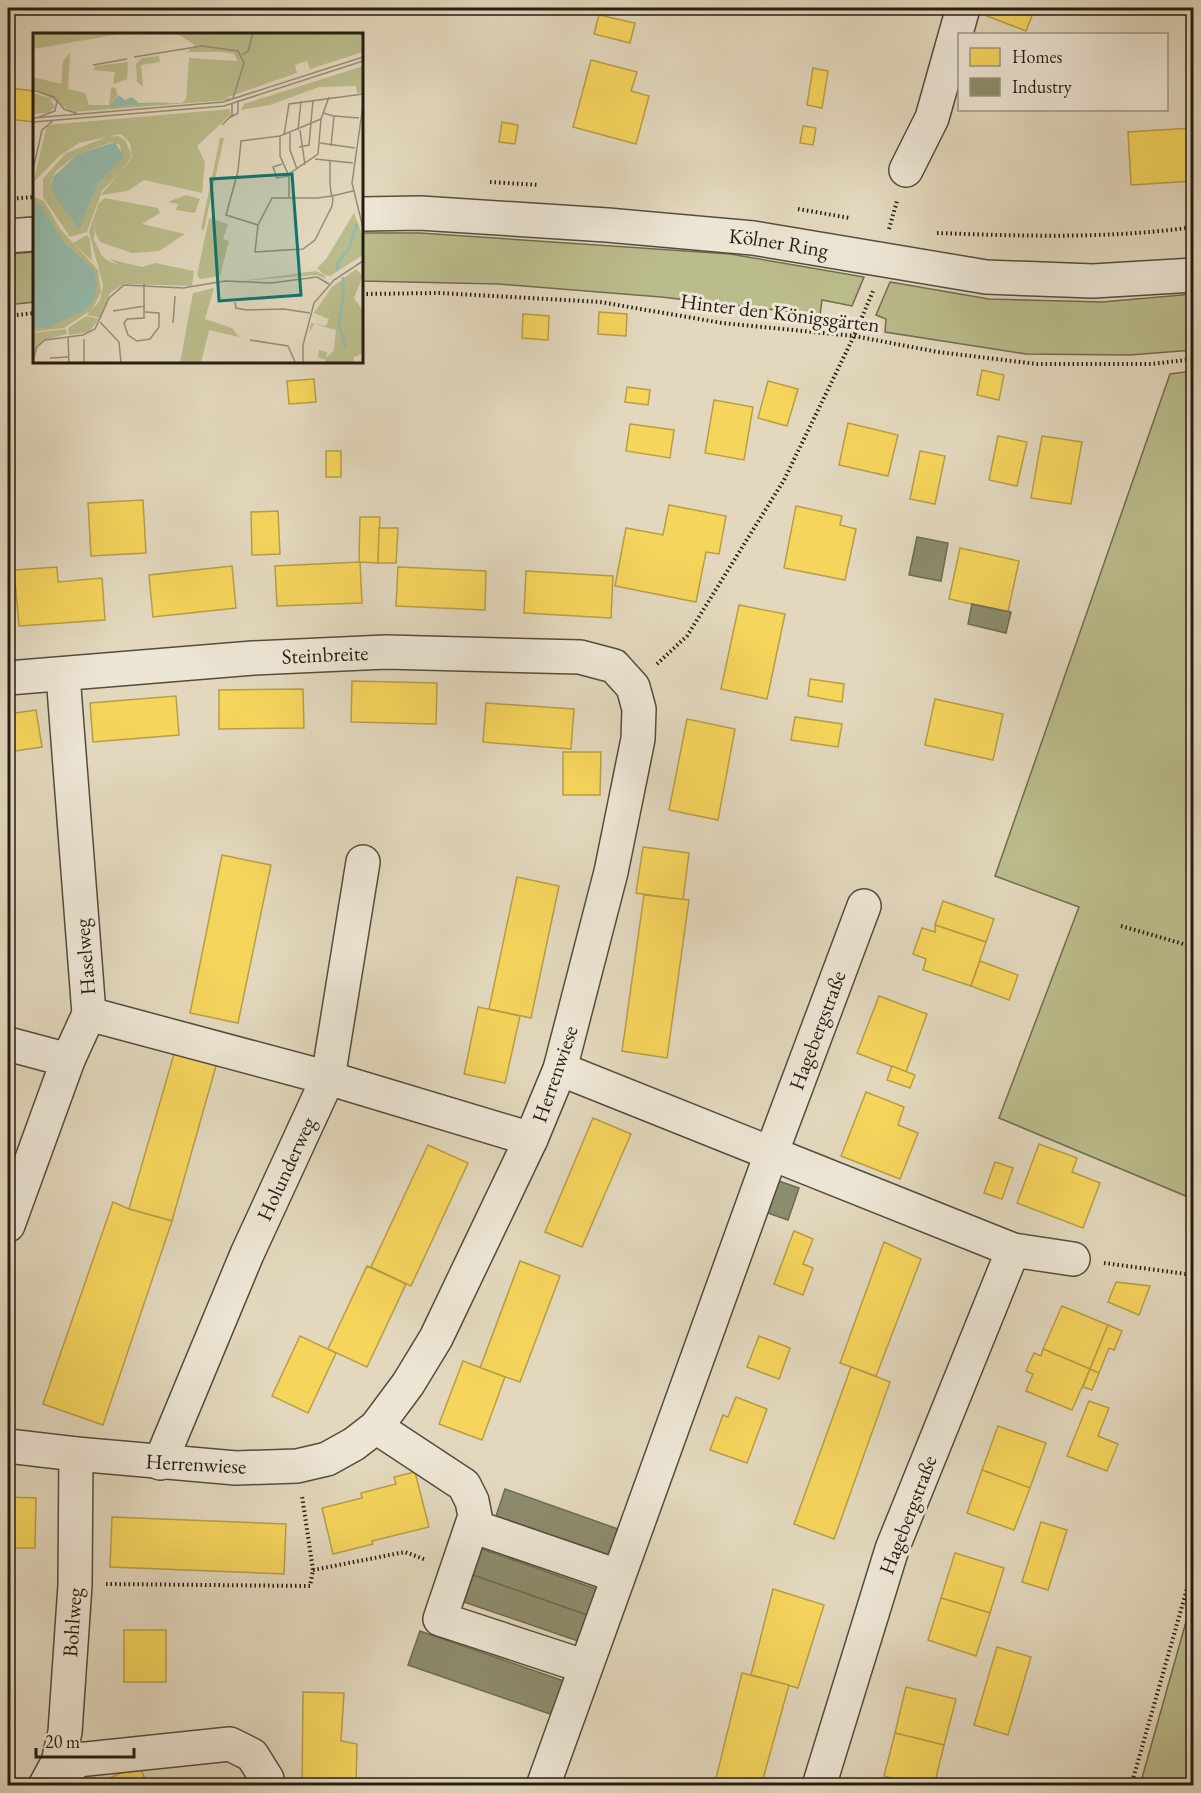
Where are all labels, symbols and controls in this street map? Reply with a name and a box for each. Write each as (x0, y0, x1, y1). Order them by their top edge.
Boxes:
inset map (33, 33, 363, 363)
legend (958, 33, 1168, 111)
text: Homes (1012, 45, 1063, 68)
text: Industry (1012, 75, 1072, 98)
street label: Kölner Ring (728, 222, 831, 264)
street label: Hinter den Königsgärten (679, 287, 881, 338)
street label: Steinbreite (281, 639, 369, 670)
street label: Haselweg (68, 917, 101, 996)
street label: Hagebergstraße (782, 967, 852, 1094)
street label: Herrenwiese (525, 1022, 584, 1126)
street label: Holunderweg (250, 1112, 322, 1225)
street label: Herrenwiese (145, 1447, 247, 1480)
street label: Hagebergstraße (872, 1451, 943, 1578)
street label: Bohlweg (56, 1586, 88, 1658)
scale bar (36, 1721, 134, 1759)
text: 20 m (45, 1730, 80, 1753)

